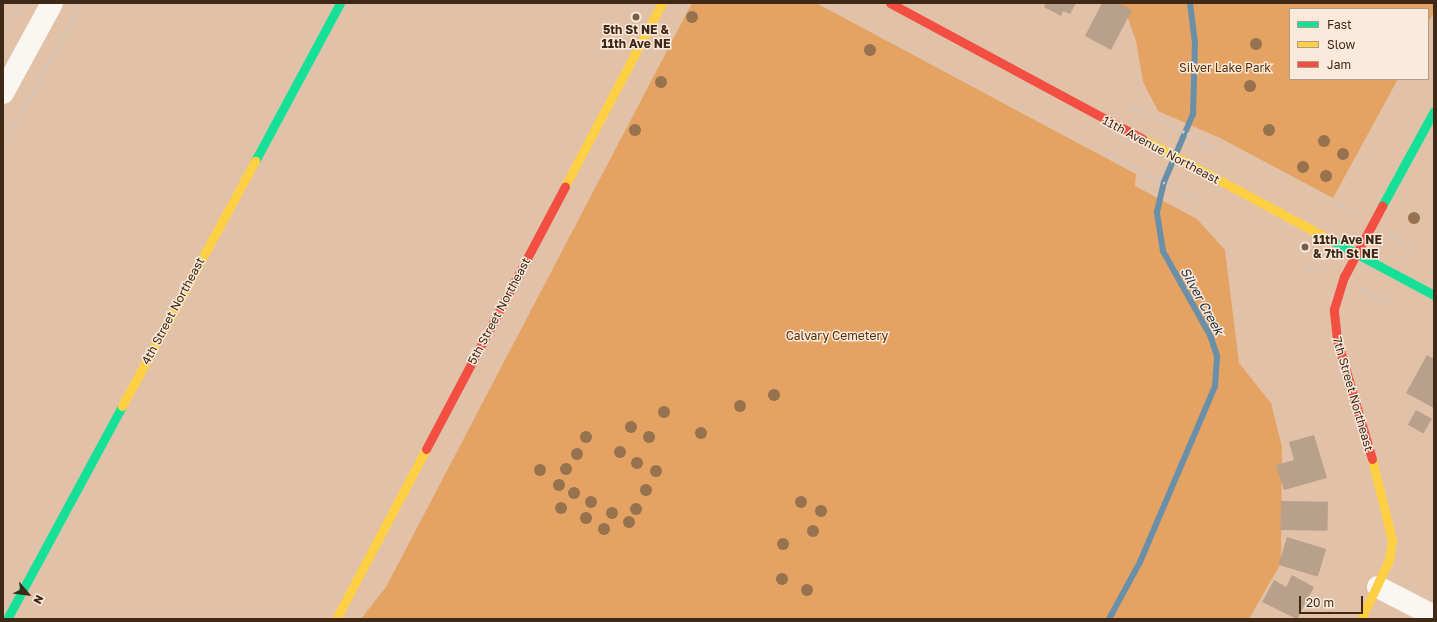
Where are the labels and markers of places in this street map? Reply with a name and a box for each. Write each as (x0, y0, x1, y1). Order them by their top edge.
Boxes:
marker: 5th St NE & 11th Ave NE (631, 12, 641, 22)
place label: 5th St NE & 11th Ave NE (602, 23, 670, 51)
place label: 11th Ave NE & 7th St NE (1313, 233, 1382, 261)
marker: 11th Ave NE & 7th St NE (1300, 242, 1310, 252)

